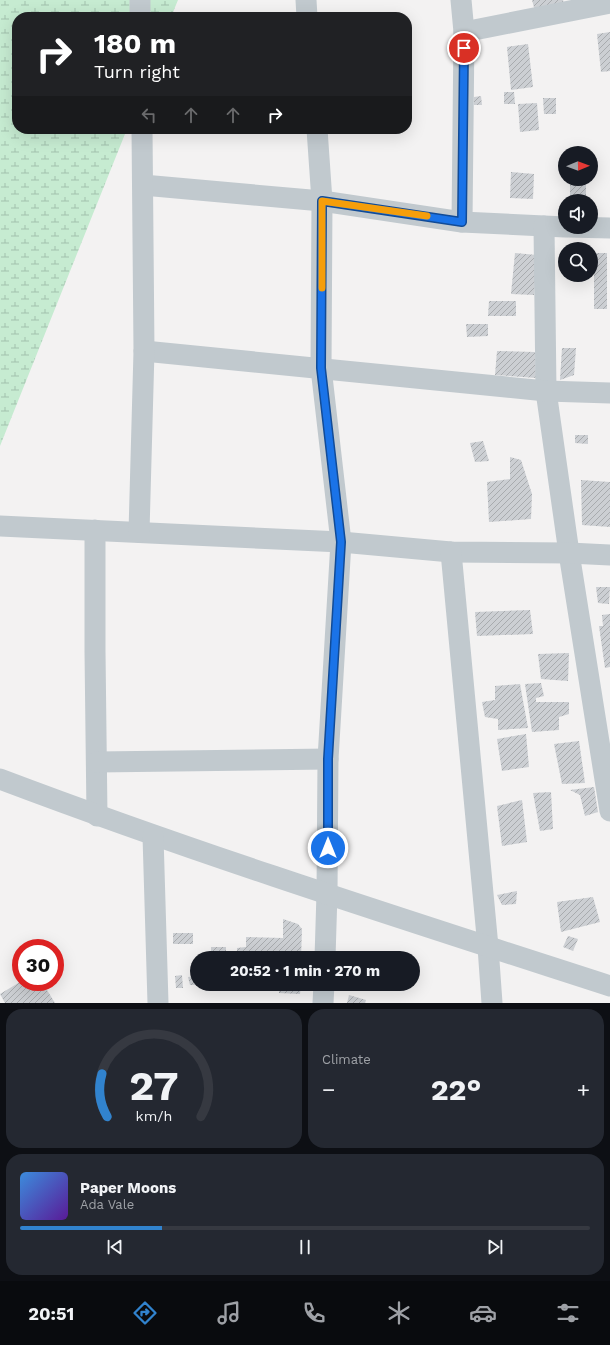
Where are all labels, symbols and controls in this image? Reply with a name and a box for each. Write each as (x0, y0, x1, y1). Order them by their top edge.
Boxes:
text: 180 m (94, 27, 176, 60)
icon: right (28, 28, 80, 80)
pin (447, 31, 481, 65)
icon: arrive (453, 37, 475, 59)
text: Turn right (94, 61, 180, 82)
icon: left (138, 104, 160, 126)
icon: ahead (180, 104, 202, 126)
icon: ahead (222, 104, 244, 126)
icon: right (264, 104, 286, 126)
north arrow (558, 146, 598, 186)
map controls (558, 146, 598, 282)
button: sound (558, 194, 598, 234)
button: search (558, 242, 598, 282)
position arrow (307, 827, 349, 869)
speed limit sign: 30 (12, 939, 64, 991)
text: 20:52 · 1 min · 270 m (230, 962, 380, 980)
text: Climate (322, 1052, 371, 1067)
text: 27 (129, 1060, 179, 1109)
text: 22° (431, 1072, 481, 1107)
text: − (322, 1077, 335, 1102)
text: + (577, 1077, 590, 1102)
text: km/h (136, 1107, 172, 1123)
text: Paper Moons (80, 1179, 176, 1197)
text: Ada Vale (80, 1197, 134, 1212)
icon: previous (104, 1236, 126, 1258)
icon: pause (294, 1236, 316, 1258)
icon: next (484, 1236, 506, 1258)
icon: directions (131, 1299, 159, 1327)
icon: music (215, 1299, 243, 1327)
icon: phone (300, 1299, 328, 1327)
icon: climate (385, 1299, 413, 1327)
icon: car (469, 1299, 497, 1327)
icon: filters (554, 1299, 582, 1327)
text: 20:51 (28, 1303, 74, 1324)

